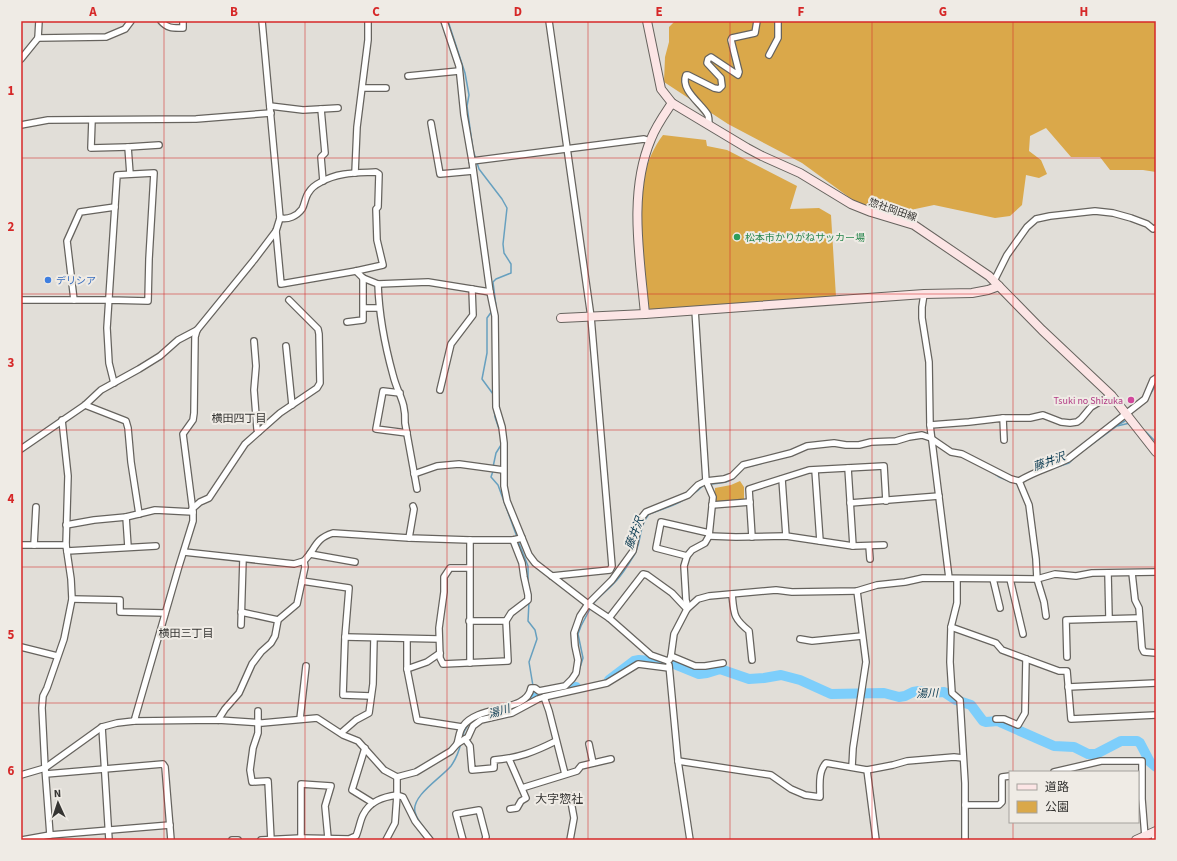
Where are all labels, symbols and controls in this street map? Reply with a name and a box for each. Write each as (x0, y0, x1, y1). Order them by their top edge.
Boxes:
text: A (88, 3, 97, 21)
text: B (230, 3, 238, 21)
text: C (372, 3, 380, 21)
text: D (514, 3, 522, 21)
text: E (655, 3, 663, 21)
text: F (798, 3, 805, 21)
text: G (939, 3, 947, 21)
text: H (1080, 3, 1088, 21)
text: 1 (8, 82, 15, 100)
street label: 惣社岡田線 (867, 195, 919, 225)
text: 2 (8, 218, 15, 236)
place label: 松本市かりがねサッカー場 (745, 231, 865, 245)
marker: 松本市かりがねサッカー場 (732, 232, 742, 242)
place label: デリシア (56, 274, 96, 288)
marker: デリシア (43, 275, 53, 285)
text: 3 (8, 354, 15, 372)
place label: Tsuki no Shizuka (1054, 394, 1123, 408)
marker: Tsuki no Shizuka (1126, 395, 1136, 405)
district label: 横田四丁目 (212, 411, 267, 426)
water label: 藤井沢 (1031, 448, 1069, 474)
text: 4 (8, 490, 15, 508)
water label: 藤井沢 (622, 513, 648, 551)
text: 5 (8, 626, 15, 644)
district label: 横田三丁目 (159, 626, 214, 641)
water label: 湯川 (916, 686, 939, 701)
water label: 湯川 (486, 701, 513, 722)
text: 6 (8, 762, 15, 780)
legend (1009, 771, 1139, 823)
text: 道路 (1045, 779, 1069, 796)
north arrow (38, 783, 78, 823)
text: N (53, 786, 62, 801)
district label: 大字惣社 (535, 791, 583, 808)
text: 公園 (1045, 799, 1069, 816)

